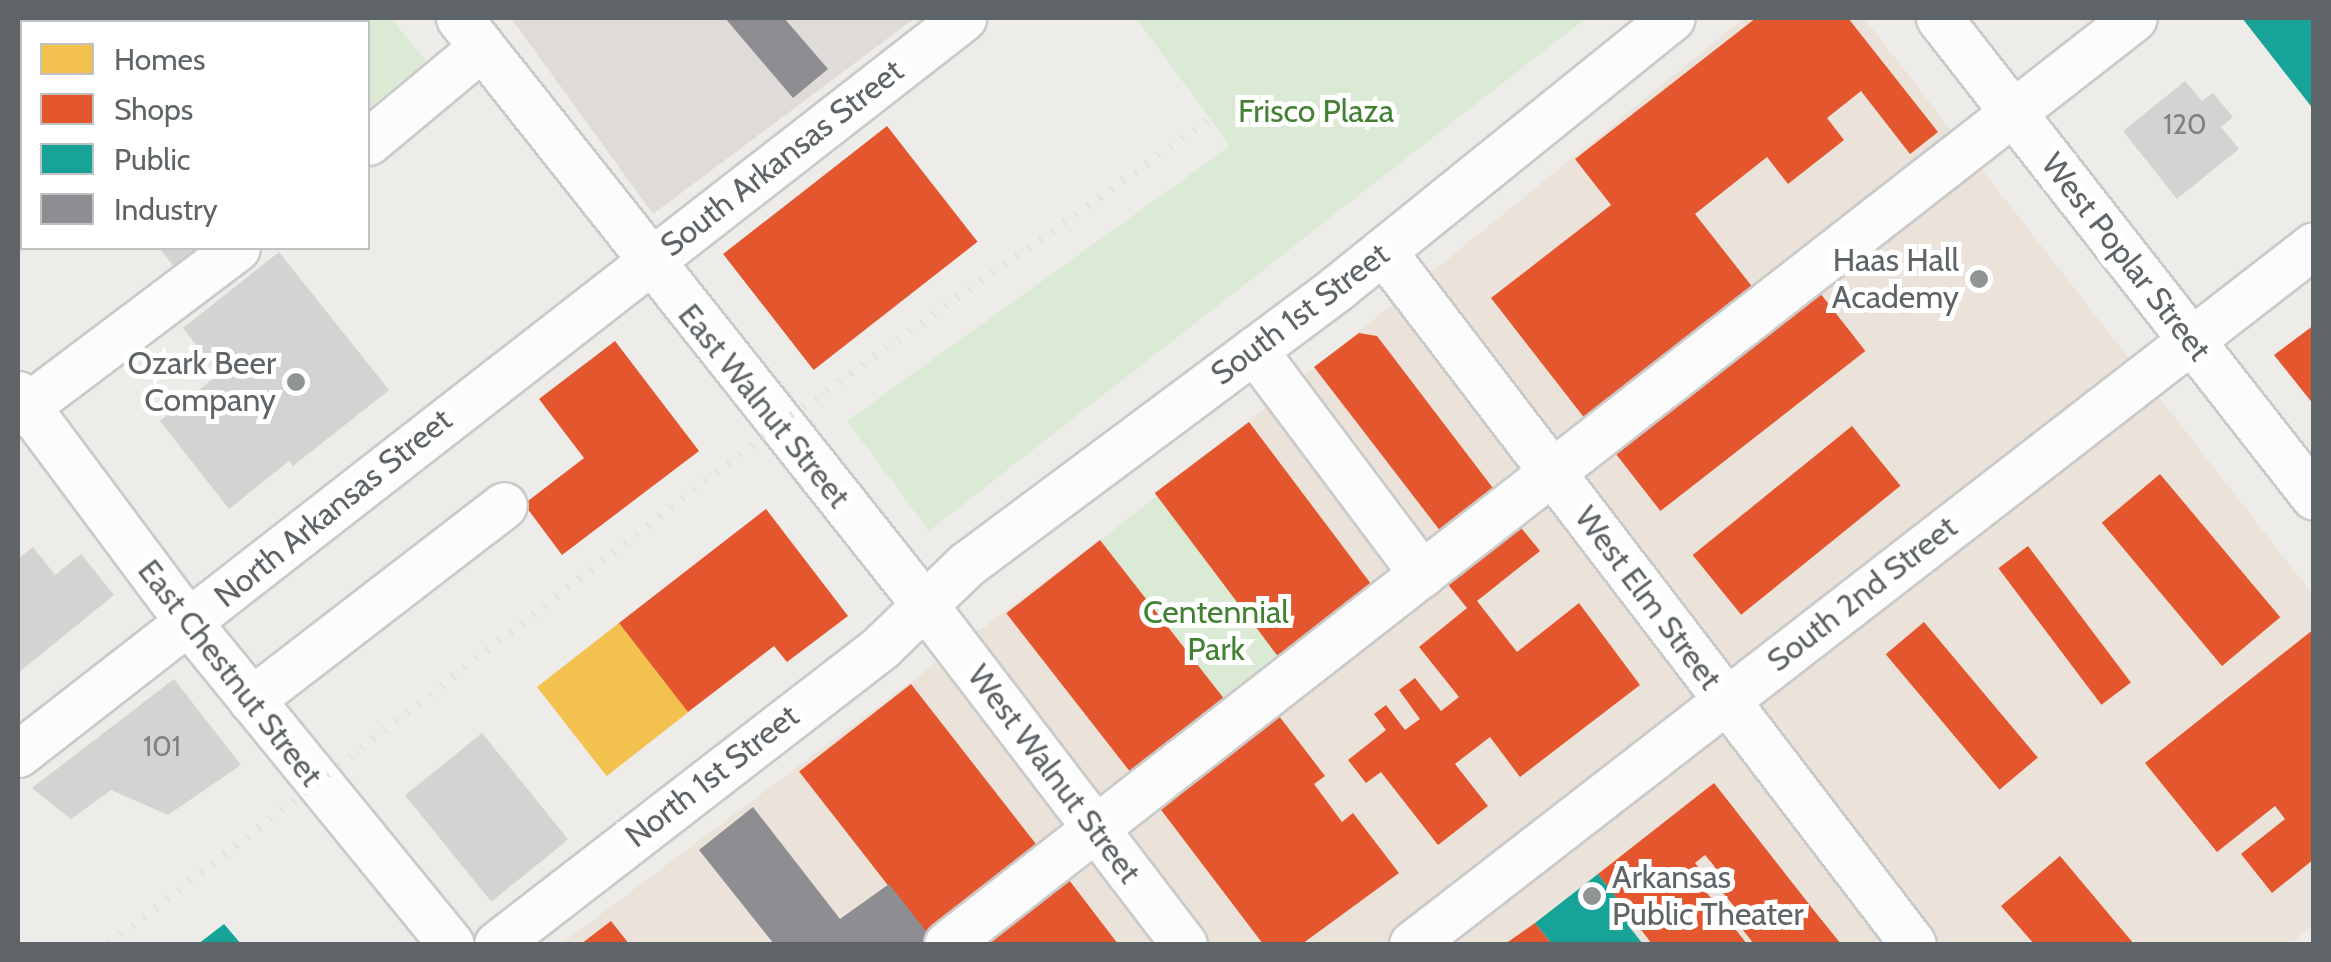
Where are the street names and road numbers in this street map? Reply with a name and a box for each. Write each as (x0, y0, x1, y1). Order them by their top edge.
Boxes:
street label: South Arkansas Street (653, 51, 911, 265)
street label: West Poplar Street (2033, 146, 2219, 368)
street label: South 1st Street (1204, 235, 1396, 393)
street label: East Walnut Street (670, 296, 858, 516)
street label: North Arkansas Street (207, 401, 459, 615)
street label: West Elm Street (1567, 499, 1729, 697)
street label: South 2nd Street (1759, 508, 1965, 680)
street label: East Chestnut Street (130, 552, 330, 794)
street label: West Walnut Street (959, 657, 1149, 891)
street label: North 1st Street (618, 697, 806, 855)

